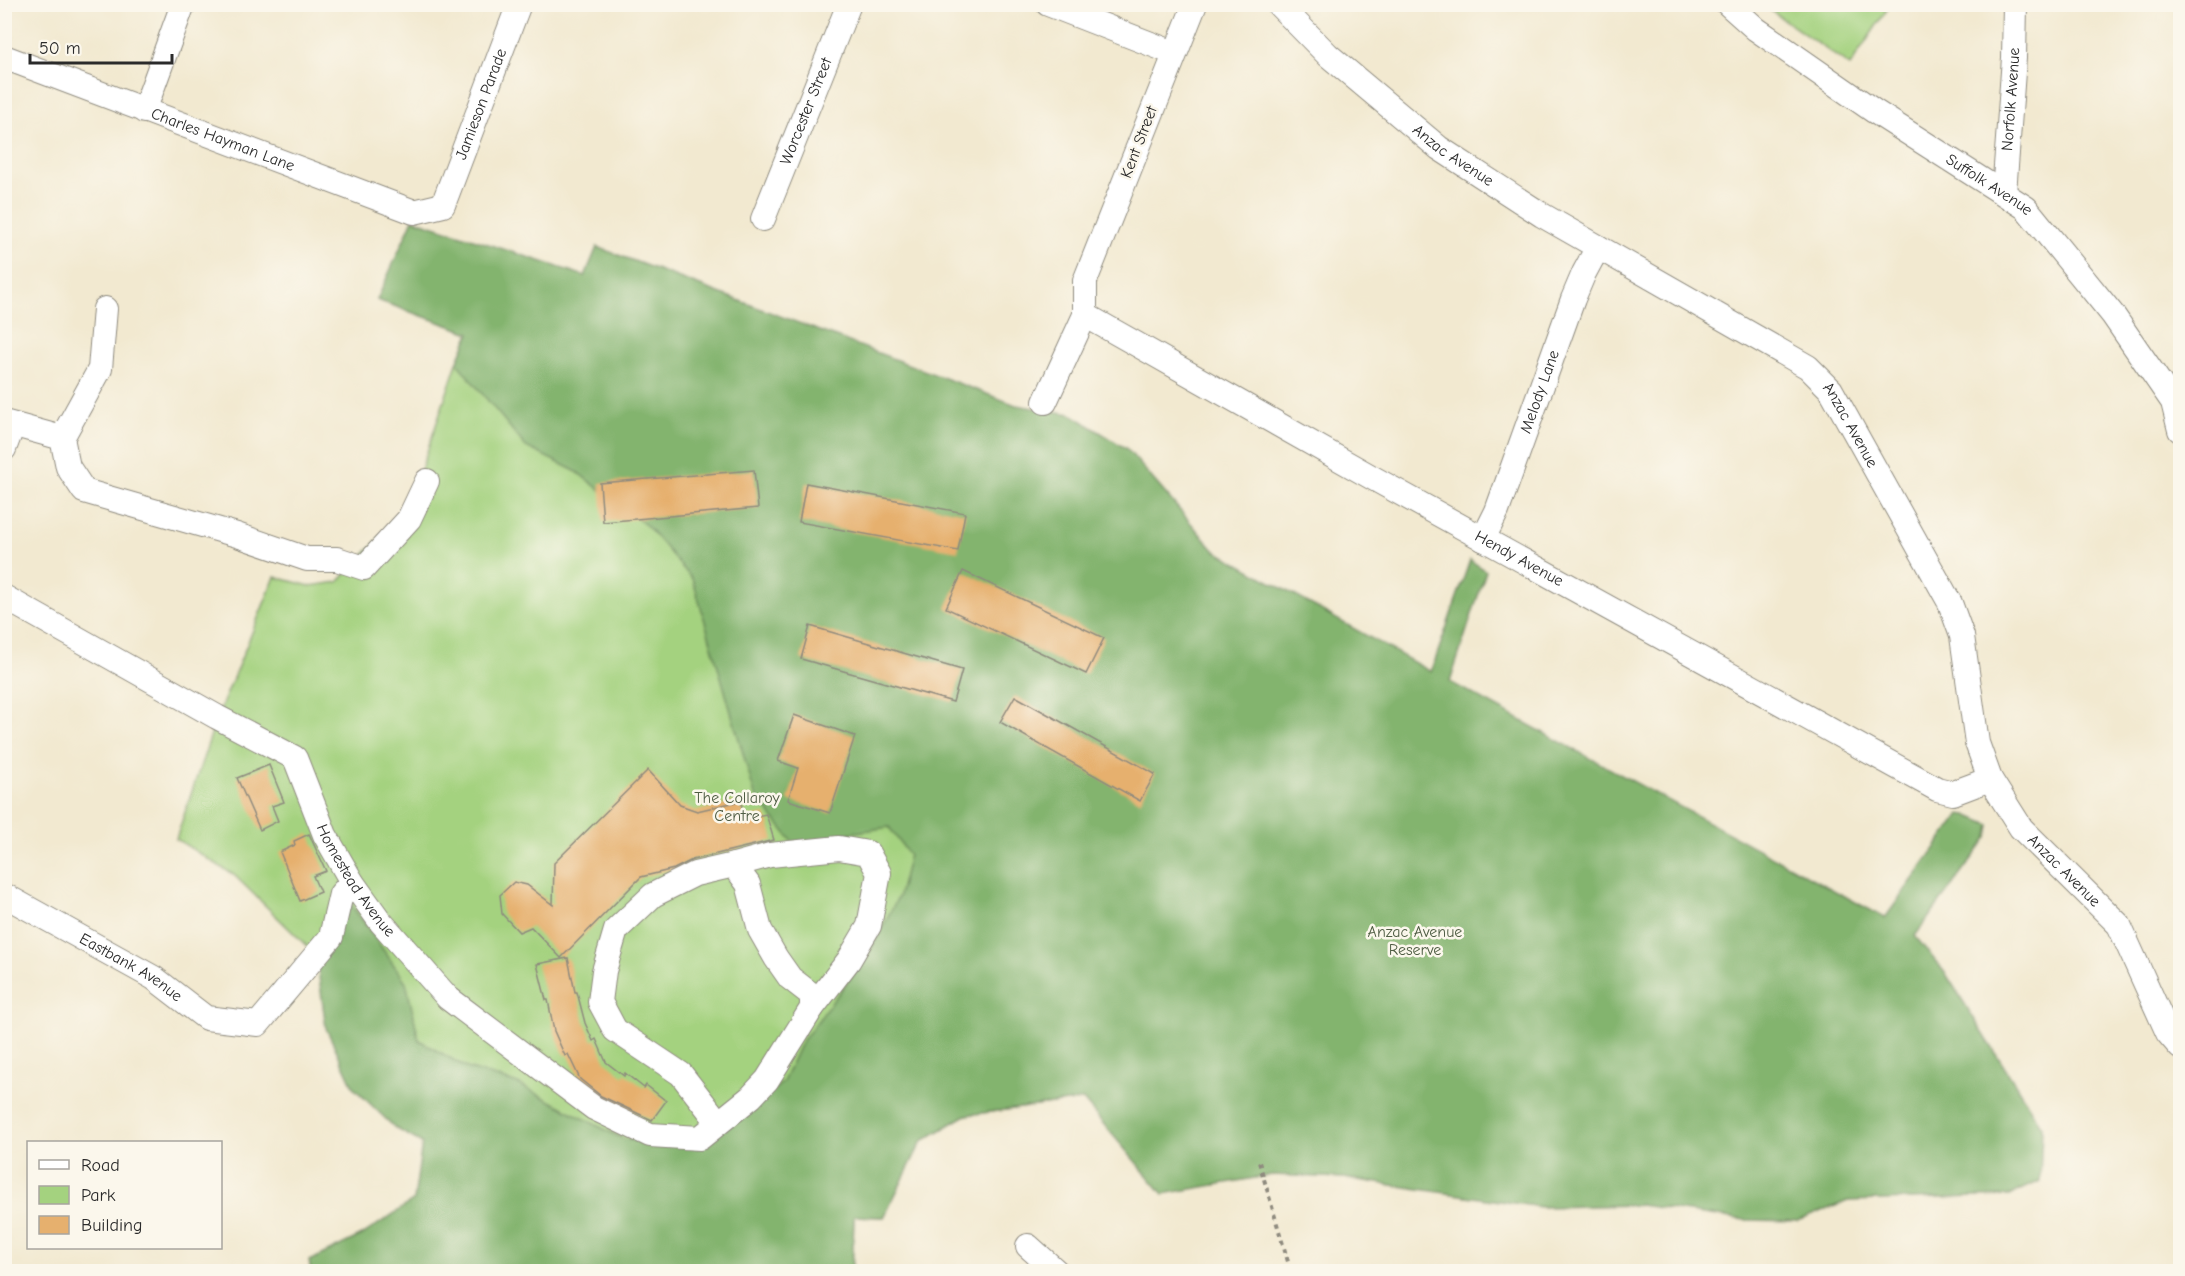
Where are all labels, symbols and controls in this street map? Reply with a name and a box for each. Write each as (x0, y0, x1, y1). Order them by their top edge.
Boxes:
scale bar (30, 27, 172, 65)
text: 50 m (39, 38, 81, 59)
street label: Jamieson Parade (452, 46, 510, 162)
street label: Norfolk Avenue (1998, 47, 2023, 151)
street label: Worcester Street (777, 55, 836, 168)
street label: Kent Street (1117, 103, 1161, 181)
street label: Charles Hayman Lane (149, 104, 297, 175)
street label: Anzac Avenue (1409, 121, 1497, 190)
street label: Suffolk Avenue (1942, 150, 2037, 219)
street label: Melody Lane (1517, 348, 1563, 436)
street label: Anzac Avenue (1819, 378, 1882, 471)
street label: Hendy Avenue (1472, 527, 1567, 590)
park label: The Collaroy Centre (694, 789, 781, 825)
street label: Homestead Avenue (313, 822, 399, 940)
street label: Anzac Avenue (2024, 831, 2104, 910)
park label: Anzac Avenue Reserve (1368, 923, 1462, 959)
street label: Eastbank Avenue (76, 930, 186, 1005)
legend (27, 1141, 222, 1249)
text: Road (81, 1155, 120, 1176)
text: Park (81, 1185, 116, 1206)
text: Building (81, 1215, 143, 1236)

